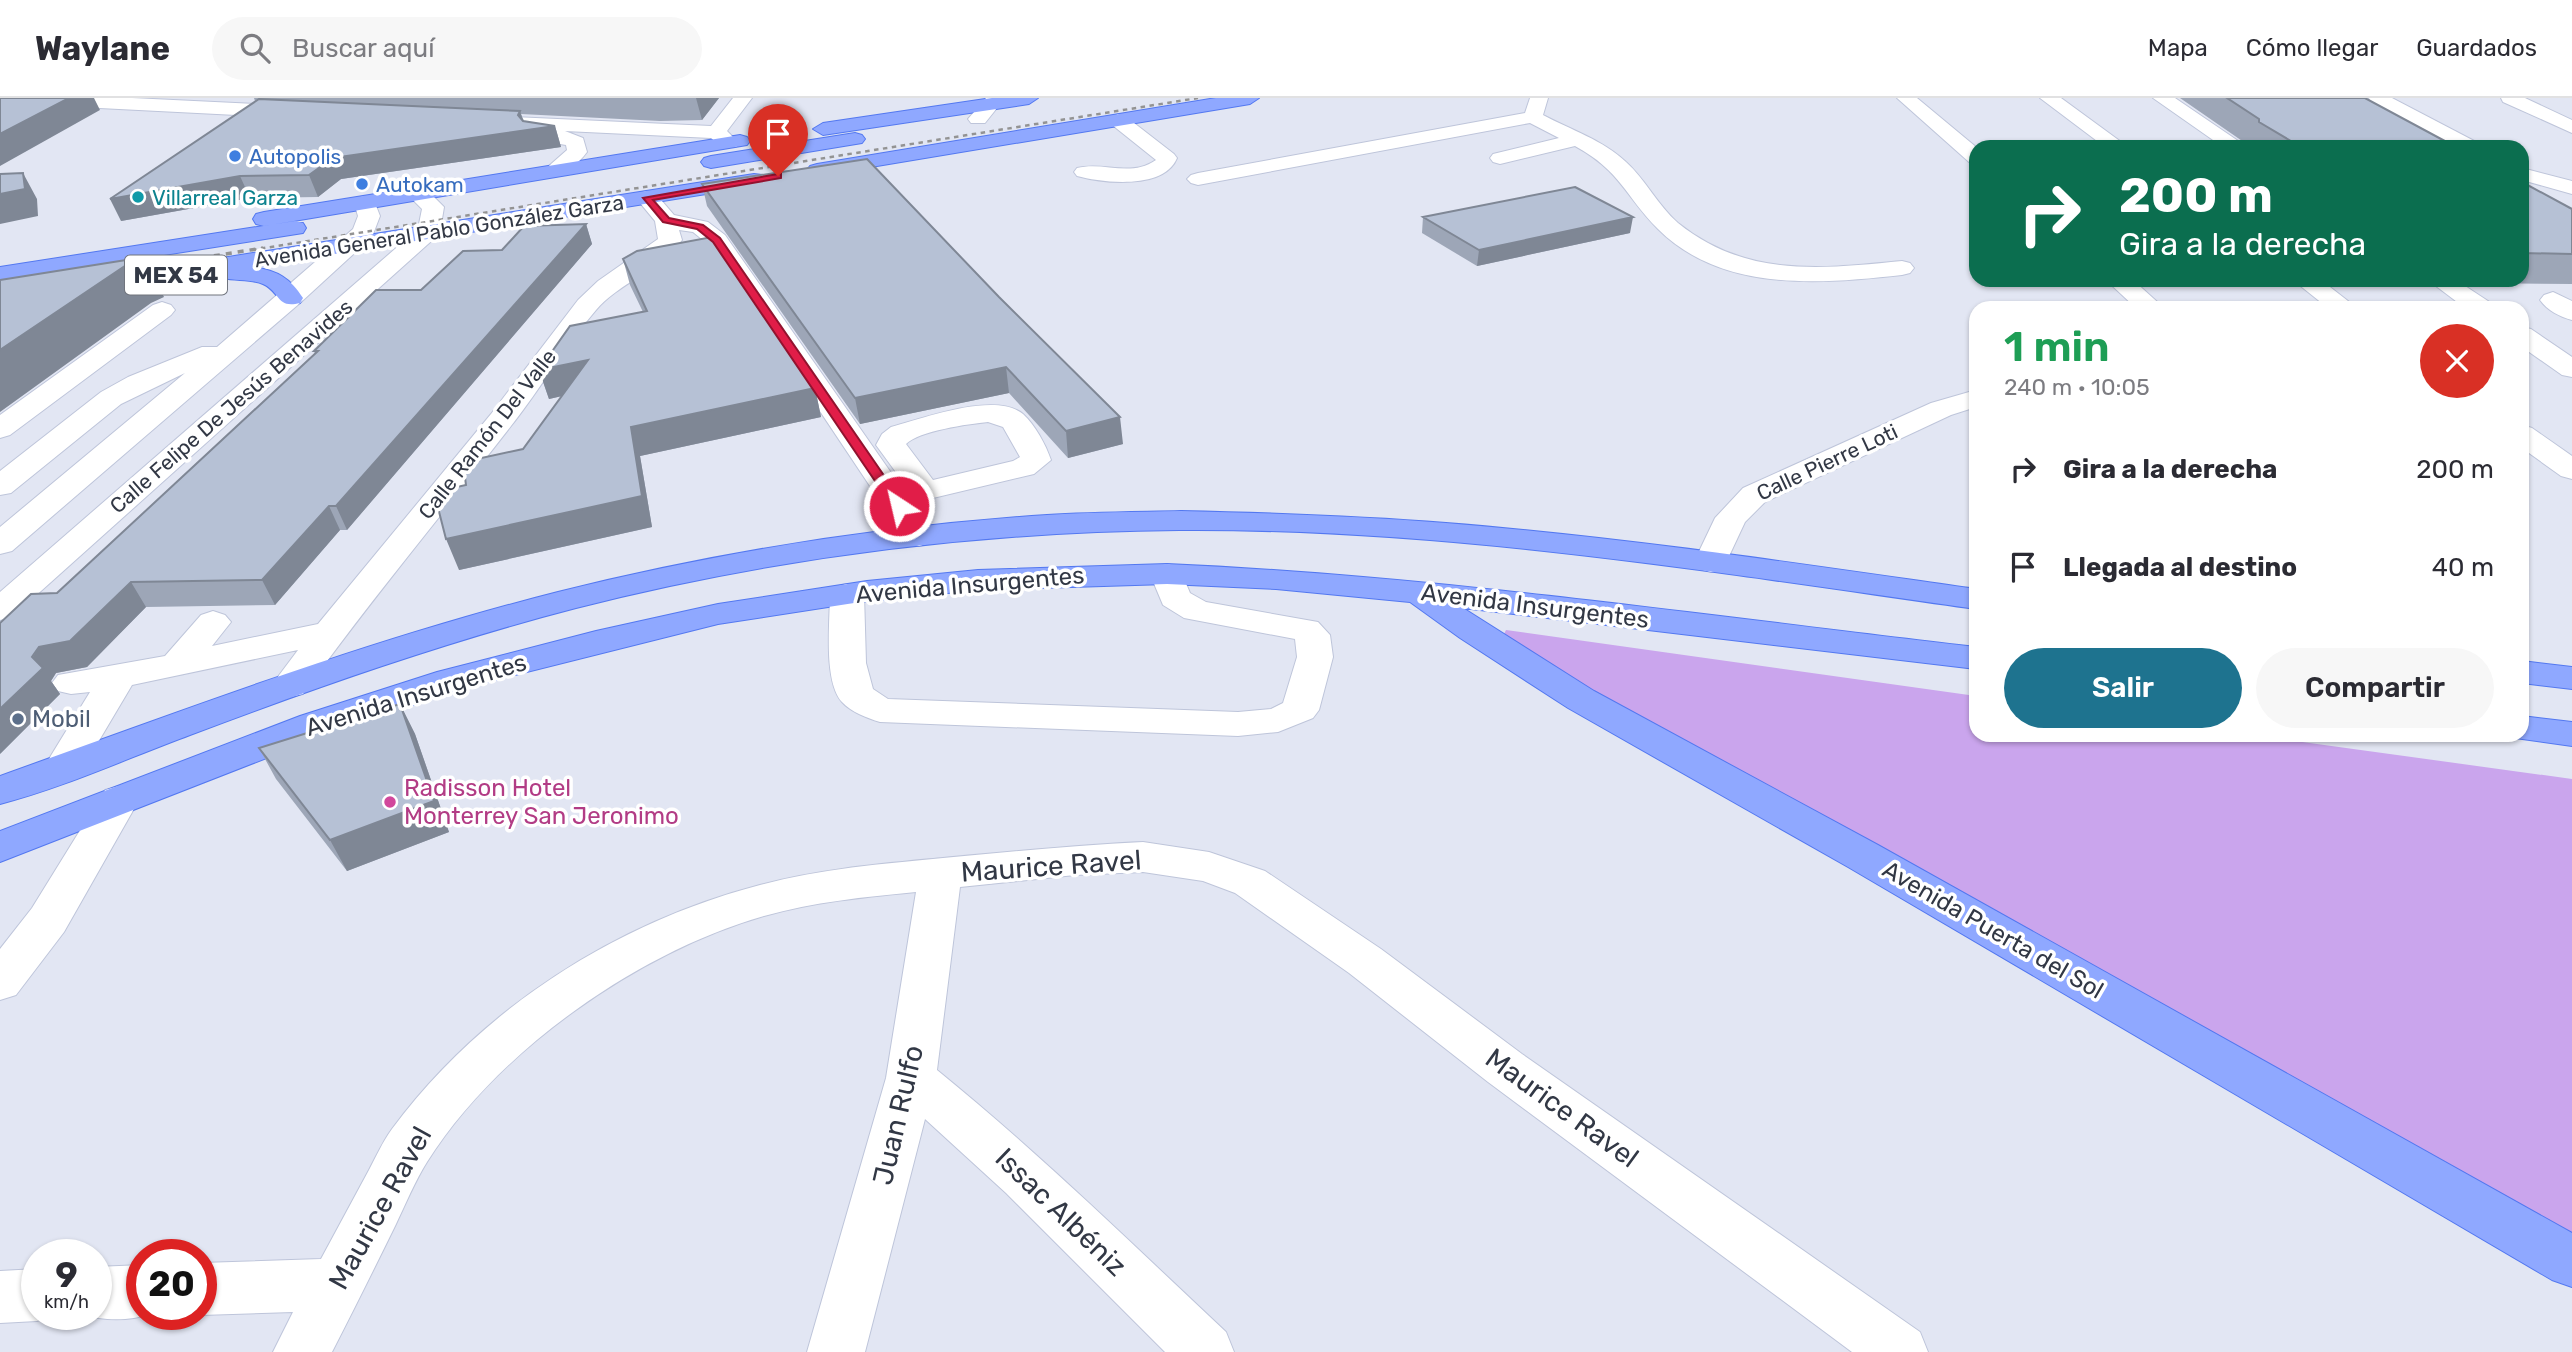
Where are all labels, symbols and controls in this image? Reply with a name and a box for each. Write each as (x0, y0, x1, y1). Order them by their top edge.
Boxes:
search box (212, 17, 702, 80)
text: Waylane (35, 29, 170, 68)
icon: search (236, 29, 274, 67)
text: Buscar aquí (292, 33, 435, 64)
text: Mapa (2148, 34, 2208, 62)
text: Cómo llegar (2246, 34, 2378, 62)
text: Guardados (2416, 34, 2537, 62)
pin (748, 104, 808, 176)
icon: arrive (759, 115, 797, 153)
place label: Autopolis (249, 144, 341, 169)
marker: Autopolis (227, 148, 243, 164)
text: 200 m (2119, 166, 2273, 224)
icon: right (2004, 168, 2095, 259)
place label: Autokam (376, 172, 464, 197)
marker: Autokam (354, 176, 370, 192)
place label: Villarreal Garza (152, 185, 298, 210)
marker: Villarreal Garza (130, 189, 146, 205)
street label: Avenida General Pablo González Garza (253, 189, 625, 273)
text: Gira a la derecha (2119, 225, 2366, 263)
road number: MEX 54 (125, 256, 227, 294)
street label: Calle Felipe De Jesús Benavides (105, 294, 357, 518)
text: 1 min (2004, 322, 2110, 372)
button: close (2420, 324, 2494, 398)
street label: Calle Ramón Del Valle (413, 344, 561, 524)
text: 240 m · 10:05 (2004, 373, 2150, 401)
street label: Calle Pierre Loti (1753, 418, 1901, 506)
icon: right (2004, 450, 2042, 488)
text: Gira a la derecha (2063, 454, 2277, 485)
text: 200 m (2416, 454, 2494, 485)
position arrow (862, 469, 936, 543)
icon: arrive (2004, 548, 2042, 586)
text: Llegada al destino (2063, 552, 2297, 583)
text: 40 m (2432, 552, 2494, 583)
street label: Avenida Insurgentes (855, 561, 1085, 609)
street label: Avenida Insurgentes (1420, 578, 1650, 634)
street label: Avenida Insurgentes (302, 648, 530, 742)
button: Salir (2004, 648, 2242, 728)
button: Compartir (2256, 648, 2494, 728)
place label: Mobil (32, 705, 91, 733)
marker: Mobil (10, 711, 26, 727)
place label: Radisson Hotel Monterrey San Jeronimo (404, 774, 679, 830)
marker: Radisson Hotel Monterrey San Jeronimo (382, 794, 398, 810)
street label: Maurice Ravel (960, 843, 1142, 889)
street label: Avenida Puerta del Sol (1878, 855, 2108, 1005)
street label: Maurice Ravel (1479, 1041, 1645, 1175)
street label: Juan Rulfo (866, 1042, 930, 1188)
street label: Maurice Ravel (322, 1121, 438, 1295)
street label: Issac Albéniz (989, 1141, 1133, 1283)
speed limit sign: 20 (126, 1239, 217, 1330)
text: 9 (55, 1254, 78, 1296)
text: km/h (44, 1291, 89, 1313)

